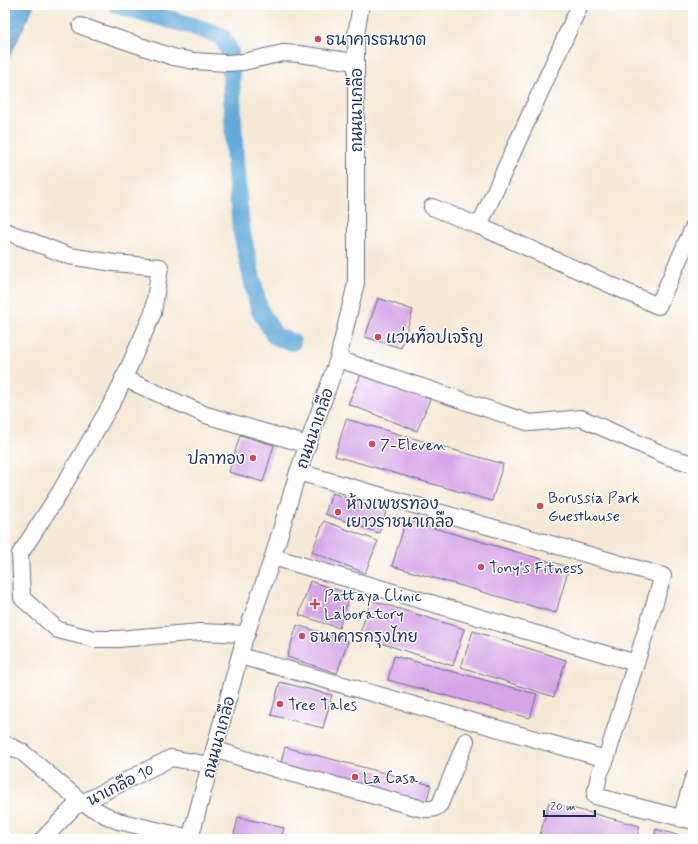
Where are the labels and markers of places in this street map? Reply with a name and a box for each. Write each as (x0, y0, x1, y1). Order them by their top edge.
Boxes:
place label: ธนาคารธนชาต (326, 30, 426, 51)
marker: ธนาคารธนชาต (313, 34, 323, 44)
place label: แว่นท็อปเจริญ (386, 326, 483, 349)
marker: แว่นท็อปเจริญ (373, 332, 383, 342)
place label: 7-Eleven (380, 435, 446, 456)
marker: 7-Eleven (367, 439, 377, 449)
place label: ปลาทอง (188, 449, 245, 470)
marker: ปลาทอง (248, 453, 258, 463)
place label: Borussia Park Guesthouse (548, 488, 640, 527)
place label: ห้างเพชรทอง เยาวราชนาเกลือ (346, 493, 454, 533)
marker: Borussia Park Guesthouse (535, 501, 545, 511)
marker: ห้างเพชรทอง เยาวราชนาเกลือ (333, 507, 343, 517)
place label: Tony's Fitness (489, 558, 583, 579)
marker: Tony's Fitness (476, 562, 486, 572)
place label: Pattaya Clinic Laboratory (324, 586, 422, 625)
marker: Pattaya Clinic Laboratory (309, 598, 321, 610)
place label: ธนาคารกรุงไทย (310, 625, 418, 649)
marker: ธนาคารกรุงไทย (297, 631, 307, 641)
place label: Tree Tales (288, 695, 357, 716)
marker: Tree Tales (275, 699, 285, 709)
place label: La Casa (363, 768, 419, 789)
marker: La Casa (350, 772, 360, 782)

